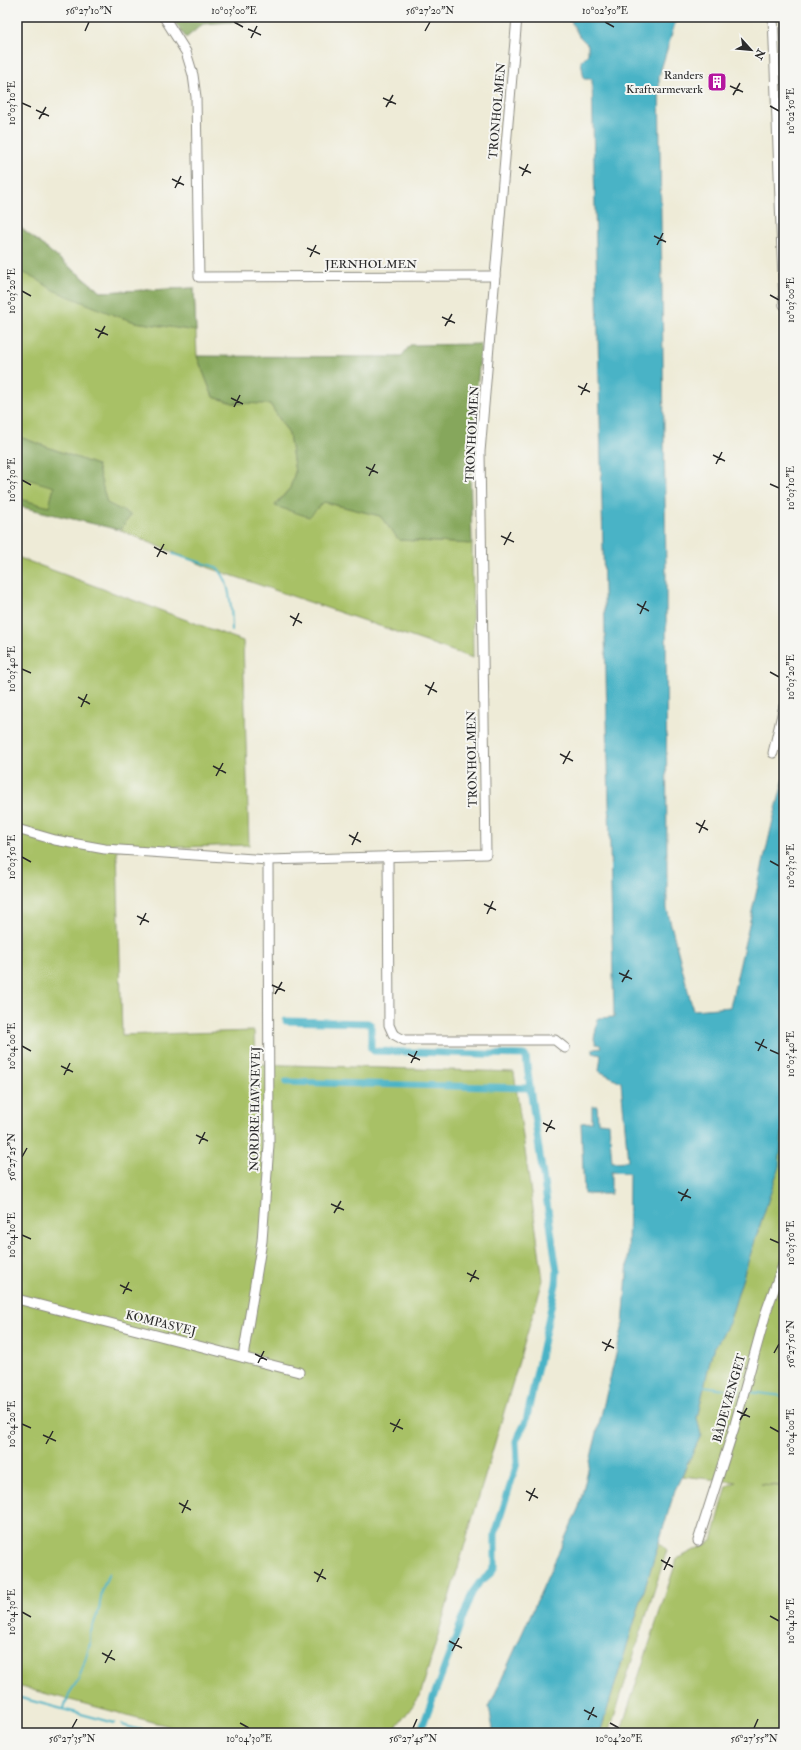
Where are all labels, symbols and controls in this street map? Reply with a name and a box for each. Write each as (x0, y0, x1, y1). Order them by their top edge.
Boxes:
text: 56°27'10"N (65, 5, 113, 17)
text: 10°03'00"E (211, 5, 257, 17)
text: 56°27'20"N (406, 5, 454, 17)
text: 10°02'50"E (582, 5, 628, 17)
north arrow (731, 30, 771, 70)
text: N (751, 46, 768, 63)
street label: TRONHOLMEN (486, 62, 509, 160)
place label: Randers Kraftvarmeværk (626, 68, 703, 97)
building icon: Randers Kraftvarmeværk (706, 71, 728, 93)
text: 10°03'10"E (6, 81, 18, 125)
text: 10°02'50"E (785, 88, 797, 134)
street label: JERNHOLMEN (324, 257, 417, 272)
text: 10°03'20"E (6, 268, 18, 314)
text: 10°03'00"E (785, 277, 797, 323)
street label: TRONHOLMEN (462, 385, 483, 483)
text: 10°03'30"E (6, 458, 18, 502)
text: 10°03'10"E (785, 466, 797, 510)
text: 10°03'40"E (6, 646, 18, 692)
text: 10°03'20"E (785, 654, 797, 700)
street label: TRONHOLMEN (464, 710, 481, 807)
text: 10°03'50"E (6, 835, 18, 879)
text: 10°03'30"E (785, 844, 797, 888)
text: 10°04'00"E (6, 1022, 18, 1070)
text: 10°03'40"E (785, 1031, 797, 1077)
street label: NORDRE HAVNEVEJ (247, 1046, 264, 1171)
text: 56°27'25"N (6, 1133, 18, 1181)
text: 10°04'10"E (6, 1212, 18, 1258)
text: 10°03'50"E (785, 1221, 797, 1265)
street label: KOMPASVEJ (124, 1307, 198, 1340)
text: 56°27'50"N (785, 1320, 797, 1368)
street label: BÅDEVÆNGET (710, 1352, 749, 1444)
text: 10°04'20"E (6, 1401, 18, 1447)
text: 10°04'00"E (785, 1408, 797, 1456)
text: 10°04'30"E (6, 1589, 18, 1635)
text: 10°04'10"E (785, 1598, 797, 1644)
text: 56°27'35"N (49, 1733, 95, 1745)
text: 10°04'30"E (226, 1733, 272, 1745)
text: 56°27'45"N (389, 1733, 437, 1745)
text: 10°04'20"E (596, 1733, 642, 1745)
text: 56°27'55"N (730, 1733, 778, 1745)

